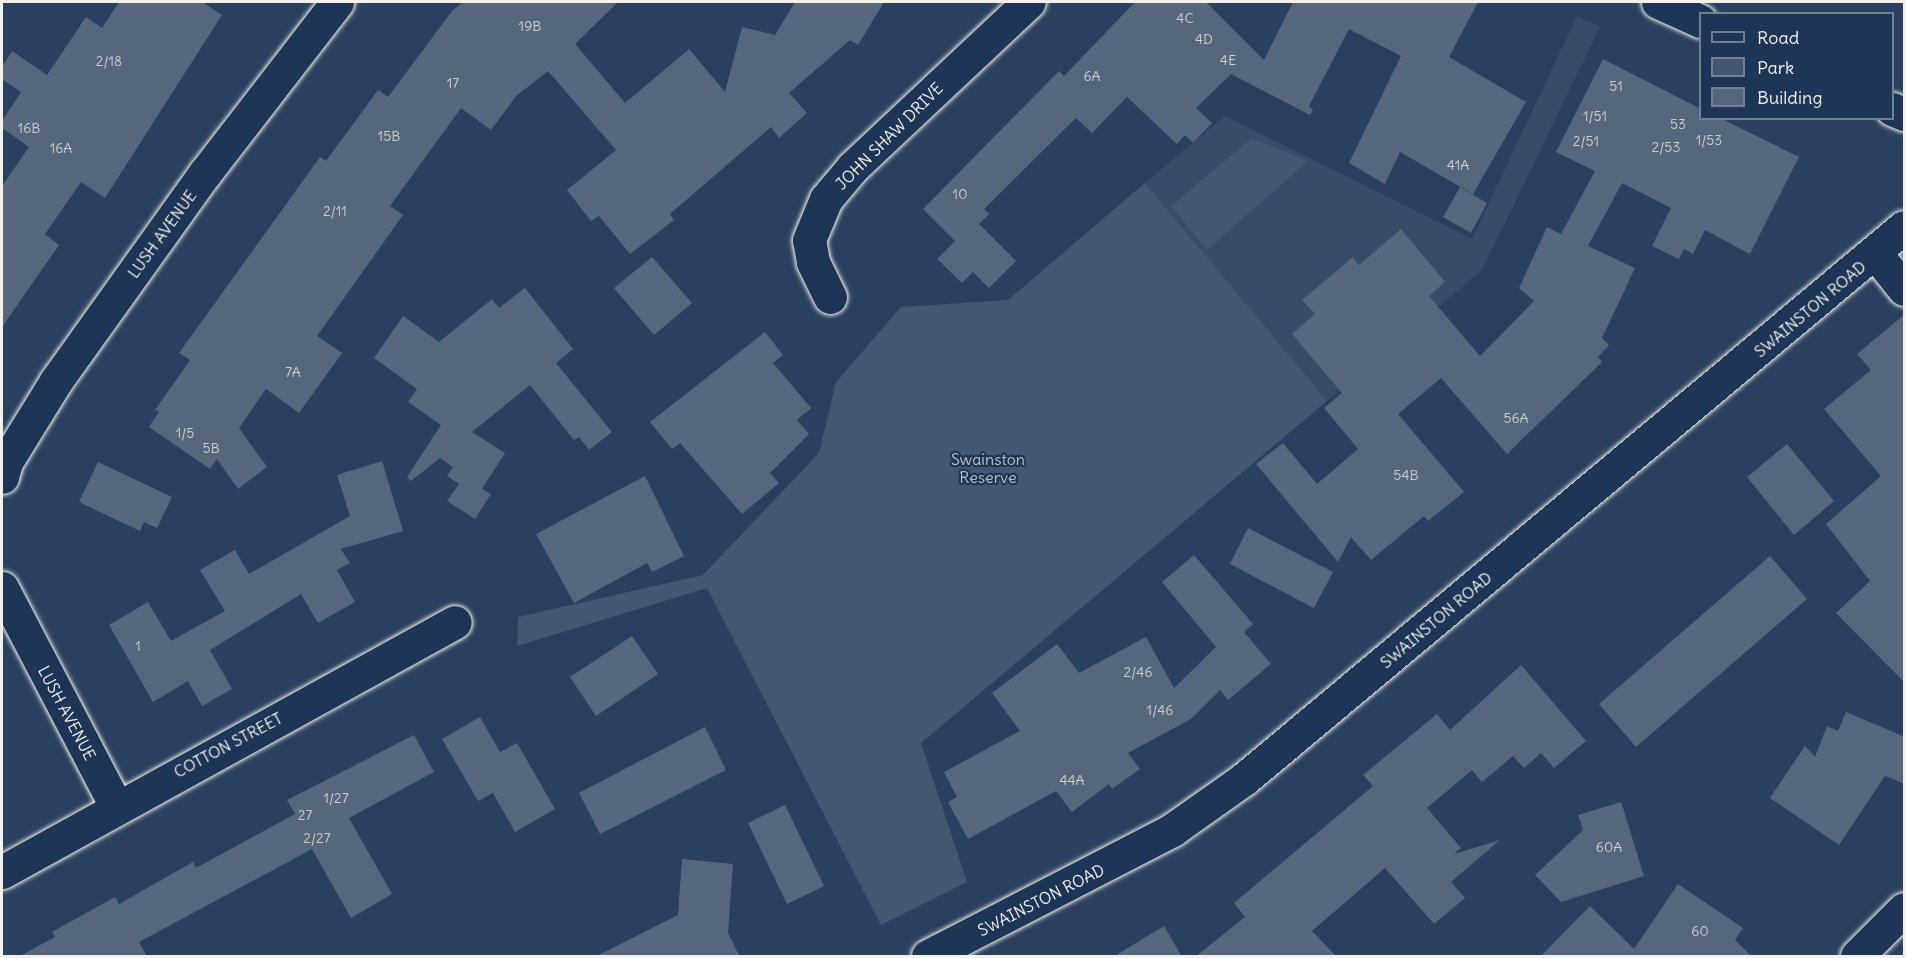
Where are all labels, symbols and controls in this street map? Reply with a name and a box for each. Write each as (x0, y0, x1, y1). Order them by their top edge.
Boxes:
house number: 4C (1176, 10, 1194, 26)
legend (1699, 12, 1894, 120)
house number: 19B (519, 18, 541, 34)
text: Road (1757, 26, 1799, 49)
house number: 4D (1195, 31, 1213, 47)
house number: 4E (1220, 52, 1236, 68)
house number: 2/18 (96, 53, 122, 69)
text: Park (1757, 56, 1794, 79)
house number: 6A (1083, 68, 1101, 84)
house number: 17 (447, 75, 459, 91)
street label: JOHN SHAW DRIVE (831, 78, 947, 194)
house number: 51 (1609, 78, 1623, 94)
text: Building (1757, 86, 1822, 109)
house number: 1/51 (1583, 108, 1607, 124)
house number: 53 (1670, 116, 1686, 132)
house number: 16B (18, 120, 40, 136)
house number: 15B (378, 128, 400, 144)
house number: 1/53 (1696, 132, 1722, 148)
house number: 2/51 (1573, 133, 1599, 149)
house number: 2/53 (1652, 139, 1680, 155)
house number: 16A (50, 140, 72, 156)
house number: 41A (1447, 157, 1469, 173)
street label: LUSH AVENUE (124, 186, 200, 282)
house number: 10 (953, 186, 967, 202)
house number: 2/11 (323, 203, 347, 219)
street label: SWAINSTON ROAD (1750, 257, 1870, 361)
house number: 7A (285, 364, 301, 380)
house number: 56A (1503, 410, 1529, 426)
house number: 1/5 (176, 425, 194, 441)
house number: 5B (202, 440, 220, 456)
park label: Swainston Reserve (951, 449, 1025, 487)
house number: 54B (1393, 467, 1419, 483)
street label: SWAINSTON ROAD (1376, 568, 1496, 672)
house number: 1 (135, 638, 141, 654)
street label: LUSH AVENUE (34, 663, 100, 763)
house number: 2/46 (1124, 664, 1152, 680)
house number: 1/46 (1147, 702, 1173, 718)
street label: COTTON STREET (170, 708, 286, 782)
house number: 44A (1059, 772, 1085, 788)
house number: 1/27 (323, 790, 349, 806)
house number: 27 (298, 807, 312, 823)
house number: 2/27 (303, 830, 331, 846)
house number: 60A (1596, 839, 1622, 855)
street label: SWAINSTON ROAD (974, 860, 1108, 940)
house number: 60 (1691, 923, 1709, 939)

